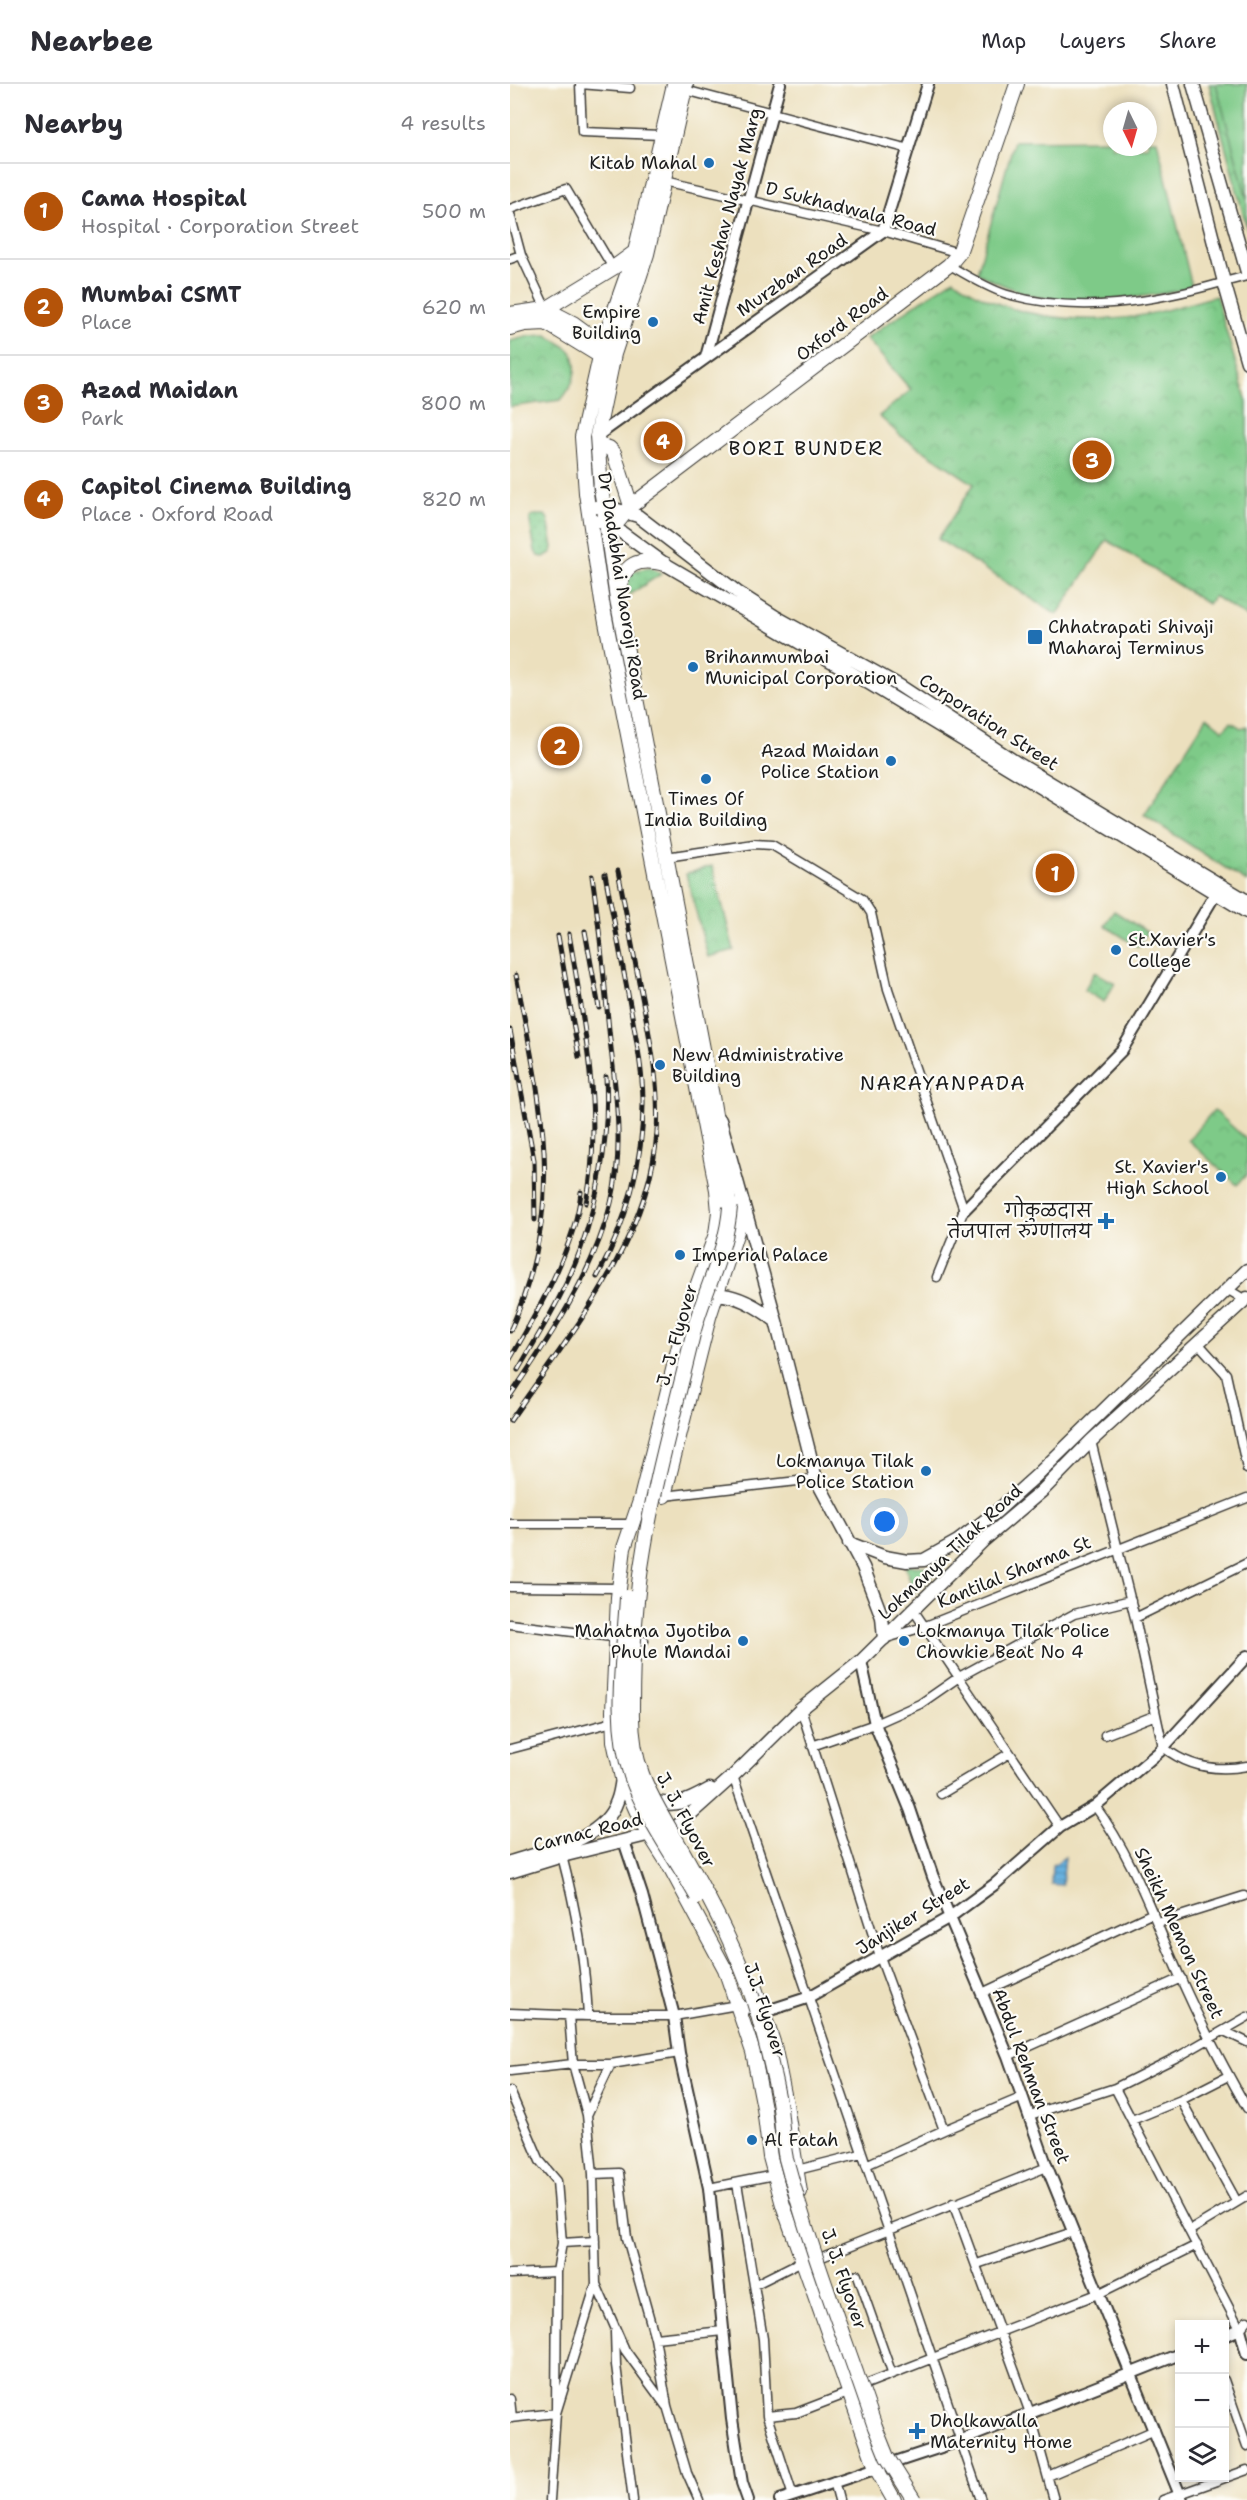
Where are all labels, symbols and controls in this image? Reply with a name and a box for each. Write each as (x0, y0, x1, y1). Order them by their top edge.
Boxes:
text: Nearbee (30, 22, 153, 60)
text: Map (981, 27, 1026, 55)
text: Layers (1059, 27, 1126, 55)
text: Share (1159, 27, 1217, 55)
north arrow (1103, 102, 1157, 156)
street label: Amit Keshav Nayak Marg (686, 105, 768, 327)
text: Nearby (24, 106, 123, 141)
text: 4 results (400, 110, 486, 136)
place label: Kitab Mahal (589, 151, 698, 175)
marker: Kitab Mahal (702, 156, 716, 170)
street label: D Sukhadwala Road (763, 176, 939, 242)
text: Cama Hospital (81, 184, 247, 213)
text: 1 (39, 198, 48, 224)
text: 500 m (422, 198, 486, 224)
text: Hospital · Corporation Street (81, 213, 359, 239)
street label: Murzban Road (732, 228, 852, 322)
text: Mumbai CSMT (81, 280, 241, 309)
street label: Oxford Road (791, 281, 893, 367)
text: 2 (37, 294, 51, 320)
text: 620 m (422, 294, 486, 320)
place label: Empire Building (572, 300, 641, 345)
text: Place (81, 309, 132, 335)
marker: Empire Building (646, 315, 660, 329)
text: Azad Maidan (81, 376, 238, 405)
text: 3 (37, 390, 51, 416)
text: 800 m (421, 390, 486, 416)
text: Park (81, 405, 124, 431)
pin: 4 (644, 418, 682, 464)
district label: BORI BUNDER (729, 435, 883, 461)
pin: 3 (1072, 438, 1112, 482)
street label: Dr Dadabhai Naoroji Road (592, 470, 652, 702)
text: Capitol Cinema Building (81, 472, 351, 501)
text: 4 (37, 486, 51, 512)
text: 820 m (422, 486, 486, 512)
text: Place · Oxford Road (81, 501, 273, 527)
place label: Chhatrapati Shivaji Maharaj Terminus (1048, 615, 1214, 660)
marker: Chhatrapati Shivaji Maharaj Terminus (1026, 628, 1044, 646)
place label: Brihanmumbai Municipal Corporation (705, 645, 897, 690)
marker: Brihanmumbai Municipal Corporation (686, 660, 700, 674)
street label: Corporation Street (915, 668, 1064, 776)
pin: 2 (541, 724, 580, 768)
place label: Azad Maidan Police Station (761, 739, 879, 784)
marker: Azad Maidan Police Station (884, 754, 898, 768)
marker: Times Of India Building (699, 772, 713, 786)
place label: Times Of India Building (645, 787, 767, 832)
pin: 1 (1036, 850, 1074, 896)
place label: St.Xavier's College (1128, 928, 1216, 973)
marker: St.Xavier's College (1109, 943, 1123, 957)
place label: New Administrative Building (672, 1043, 844, 1088)
marker: New Administrative Building (653, 1058, 667, 1072)
district label: NARAYANPADA (860, 1070, 1026, 1096)
place label: St. Xavier's High School (1106, 1155, 1210, 1200)
marker: St. Xavier's High School (1214, 1170, 1228, 1184)
place label: गोकुळदास तेजपाल रुग्णालय (947, 1195, 1094, 1244)
marker: गोकुळदास तेजपाल रुग्णालय (1097, 1212, 1115, 1230)
place label: Imperial Palace (692, 1243, 828, 1267)
marker: Imperial Palace (673, 1248, 687, 1262)
street label: J. J. Flyover (651, 1281, 703, 1389)
place label: Lokmanya Tilak Police Station (776, 1449, 914, 1494)
marker: Lokmanya Tilak Police Station (919, 1464, 933, 1478)
street label: Lokmanya Tilak Road (873, 1479, 1027, 1625)
your location (870, 1507, 899, 1536)
street label: Kantilal Sharma St (933, 1530, 1095, 1614)
place label: Mahatma Jyotiba Phule Mandai (574, 1619, 731, 1664)
place label: Lokmanya Tilak Police Chowkie Beat No 4 (916, 1619, 1110, 1664)
marker: Mahatma Jyotiba Phule Mandai (736, 1634, 750, 1648)
marker: Lokmanya Tilak Police Chowkie Beat No 4 (897, 1634, 911, 1648)
street label: J. J. Flyover (651, 1768, 721, 1872)
street label: Carnac Road (531, 1807, 645, 1857)
street label: Sheikh Memon Street (1129, 1843, 1229, 2023)
street label: Janjiker Street (852, 1871, 974, 1960)
street label: J.J. Flyover (738, 1960, 792, 2060)
street label: Abdul Rehman Street (986, 1985, 1076, 2168)
place label: Al Fatah (764, 2128, 839, 2152)
marker: Al Fatah (745, 2133, 759, 2147)
street label: J. J. Flyover (816, 2225, 872, 2333)
map controls (1175, 2320, 1229, 2482)
button: + (1175, 2320, 1229, 2374)
button: − (1175, 2374, 1229, 2428)
place label: Dholkawalla Maternity Home (930, 2409, 1073, 2454)
marker: Dholkawalla Maternity Home (908, 2422, 926, 2440)
button: layers (1175, 2428, 1229, 2482)

